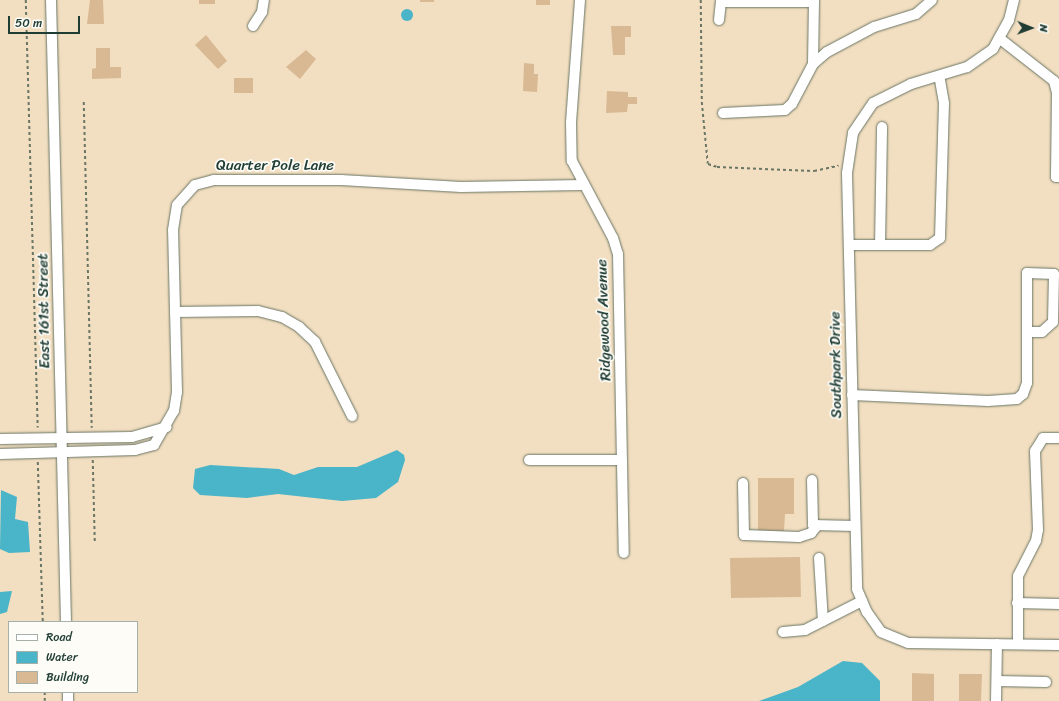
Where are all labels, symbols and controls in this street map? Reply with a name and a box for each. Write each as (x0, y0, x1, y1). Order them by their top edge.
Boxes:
scale bar (10, 8, 82, 34)
north arrow (1011, 8, 1051, 48)
text: 50 m (15, 12, 42, 34)
text: N (1034, 24, 1053, 32)
street label: Quarter Pole Lane (216, 157, 334, 175)
street label: East 161st Street (34, 253, 54, 369)
street label: Ridgewood Avenue (593, 259, 615, 381)
street label: Southpark Drive (826, 311, 846, 419)
legend (8, 621, 138, 693)
text: Road (46, 626, 72, 648)
text: Water (46, 646, 78, 668)
text: Building (46, 666, 89, 688)

